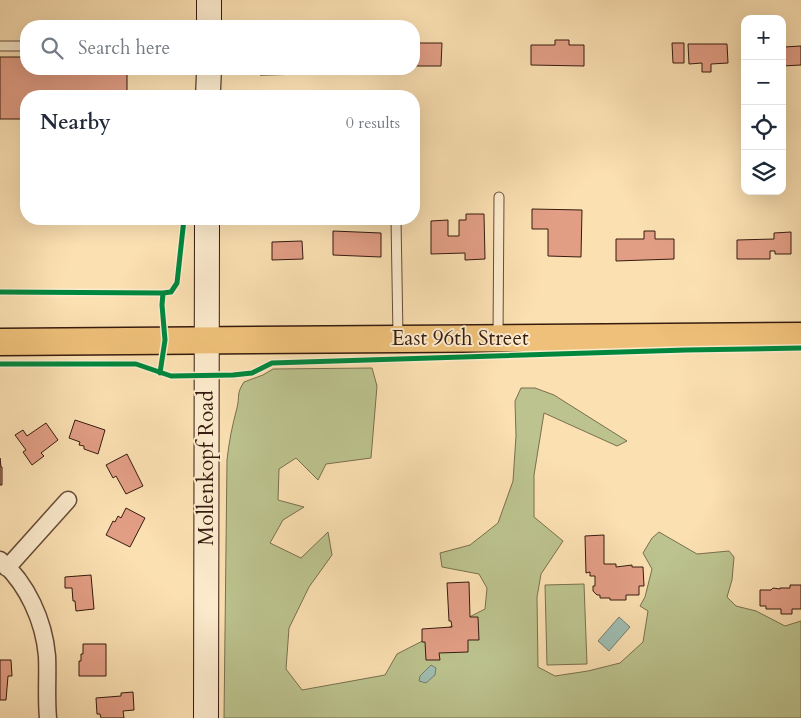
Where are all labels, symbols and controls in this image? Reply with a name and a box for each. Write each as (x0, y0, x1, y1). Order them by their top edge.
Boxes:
map controls (741, 15, 786, 195)
button: + (741, 15, 786, 60)
search box (20, 20, 420, 75)
icon: search (38, 34, 66, 62)
text: Search here (78, 35, 170, 61)
button: − (741, 60, 786, 105)
button: locate (741, 105, 786, 150)
text: Nearby (40, 108, 111, 137)
text: 0 results (346, 112, 400, 134)
button: layers (741, 150, 786, 195)
street label: East 96th Street (391, 324, 529, 353)
street label: Mollenkopf Road (192, 390, 221, 546)

